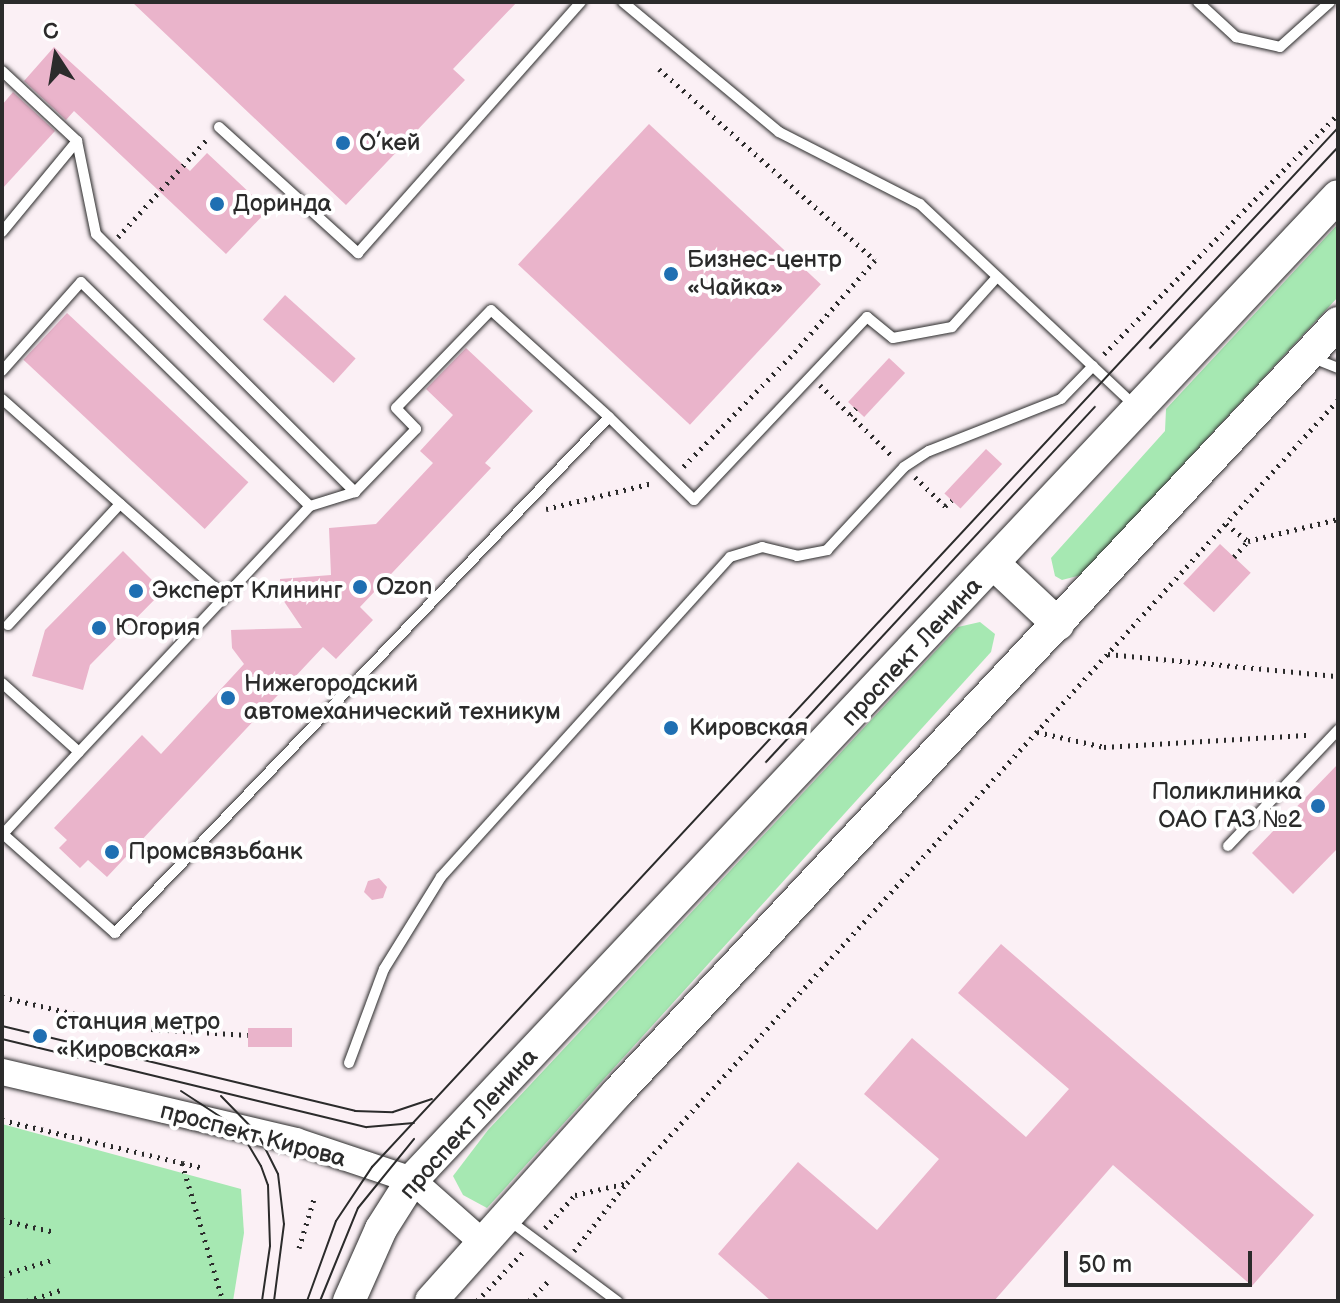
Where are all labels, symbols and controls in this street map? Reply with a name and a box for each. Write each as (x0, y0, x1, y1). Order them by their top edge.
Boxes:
north arrow (16, 16, 96, 96)
text: С (41, 17, 61, 47)
place label: О’кей (359, 129, 421, 157)
marker: О’кей (334, 134, 352, 152)
place label: Доринда (233, 190, 332, 218)
marker: Доринда (208, 195, 226, 213)
place label: Бизнес-центр «Чайка» (687, 246, 842, 302)
marker: Бизнес-центр «Чайка» (662, 265, 680, 283)
street label: проспект Ленина (836, 572, 988, 732)
place label: Ozon (376, 573, 432, 601)
place label: Эксперт Клининг (152, 577, 343, 605)
marker: Ozon (351, 578, 369, 596)
marker: Эксперт Клининг (127, 582, 145, 600)
place label: Югория (115, 614, 200, 642)
marker: Югория (90, 619, 108, 637)
place label: Нижегородский автомеханический техникум (244, 670, 561, 726)
marker: Нижегородский автомеханический техникум (219, 689, 237, 707)
place label: Кировская (689, 714, 808, 742)
marker: Кировская (660, 717, 682, 739)
place label: Поликлиника ОАО ГАЗ №2 (1151, 778, 1302, 834)
marker: Поликлиника ОАО ГАЗ №2 (1309, 797, 1327, 815)
place label: Промсвязьбанк (128, 838, 303, 866)
marker: Промсвязьбанк (103, 843, 121, 861)
place label: станция метро «Кировская» (56, 1008, 220, 1064)
marker: станция метро «Кировская» (31, 1027, 49, 1045)
street label: проспект Ленина (394, 1043, 544, 1205)
street label: проспект Кирова (157, 1096, 349, 1174)
scale bar (1068, 1235, 1256, 1285)
text: 50 m (1078, 1250, 1132, 1279)

